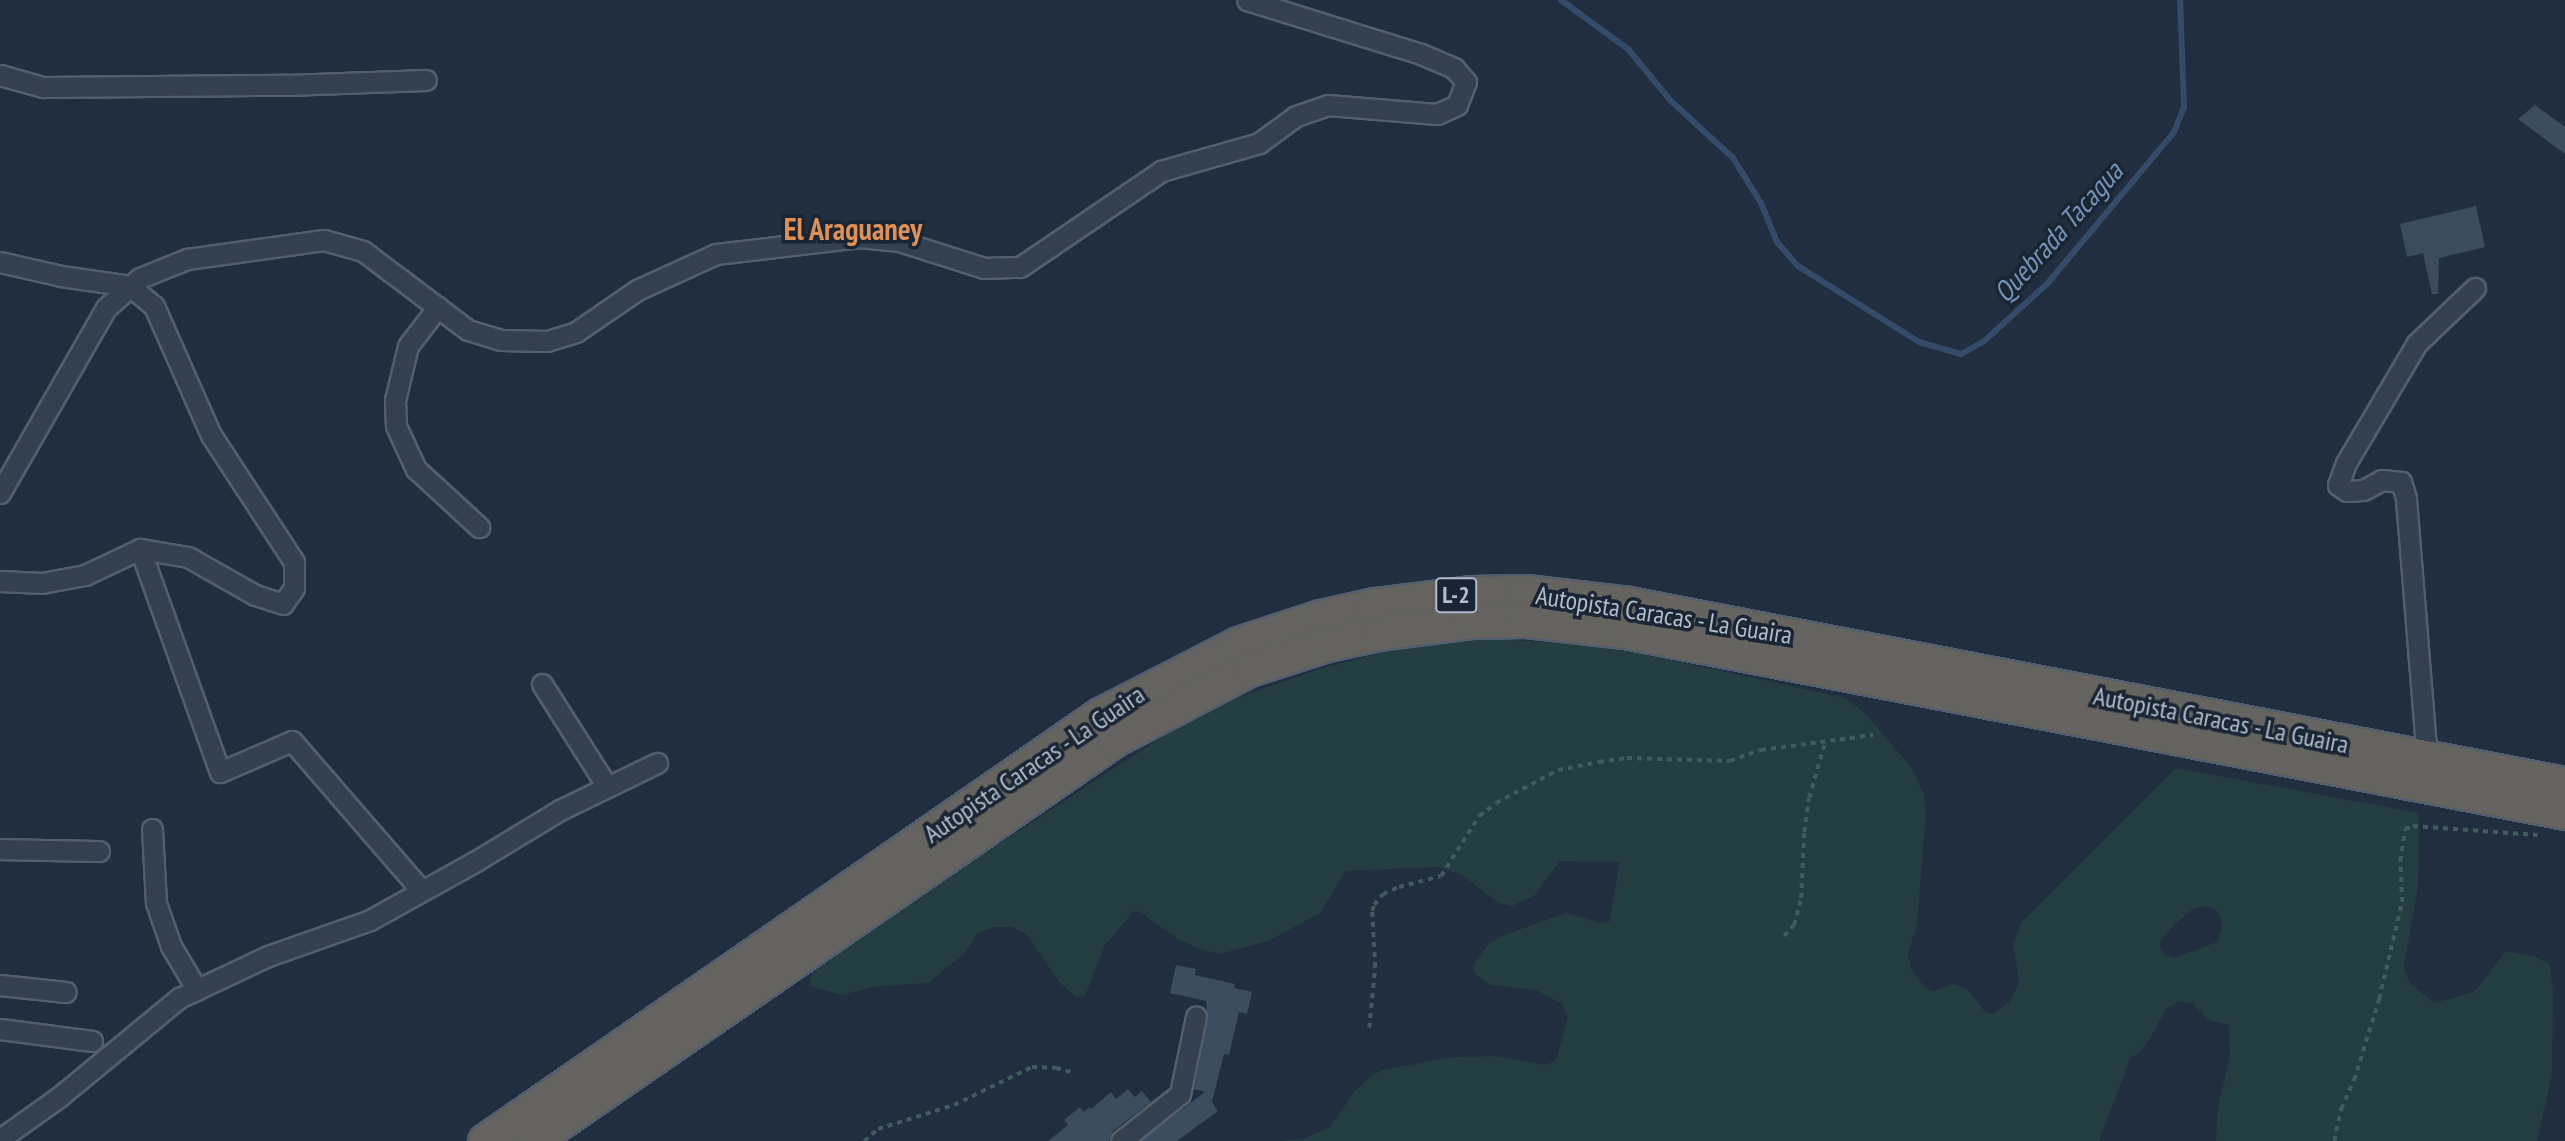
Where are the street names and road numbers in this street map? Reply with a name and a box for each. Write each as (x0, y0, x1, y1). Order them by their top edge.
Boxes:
road number: L-2 (1435, 574, 1477, 616)
street label: Autopista Caracas - La Guaira (1533, 579, 1795, 651)
street label: Autopista Caracas - La Guaira (917, 678, 1151, 850)
street label: Autopista Caracas - La Guaira (2090, 680, 2352, 760)

